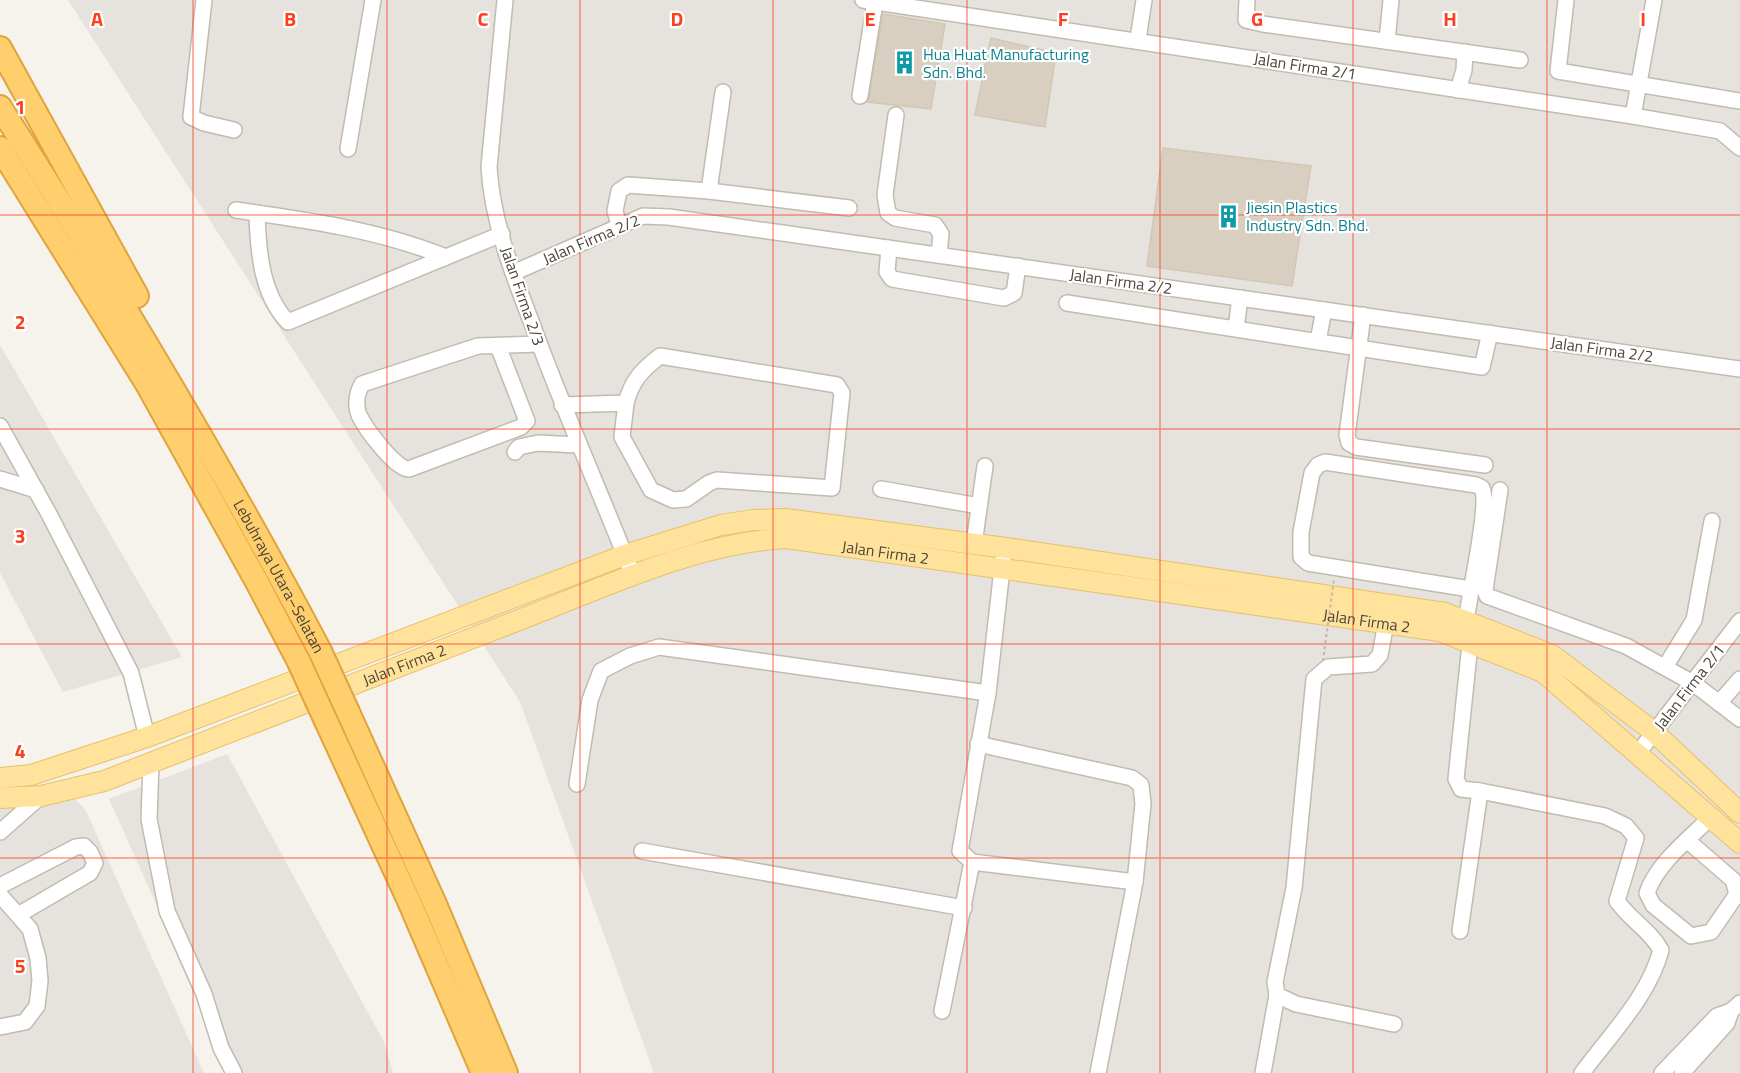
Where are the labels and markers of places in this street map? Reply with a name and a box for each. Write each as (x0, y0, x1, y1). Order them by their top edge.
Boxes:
place label: Hua Huat Manufacturing Sdn. Bhd. (923, 42, 1089, 84)
building icon: Hua Huat Manufacturing Sdn. Bhd. (892, 50, 918, 76)
place label: Jiesin Plastics Industry Sdn. Bhd. (1246, 195, 1368, 237)
building icon: Jiesin Plastics Industry Sdn. Bhd. (1215, 203, 1241, 229)

